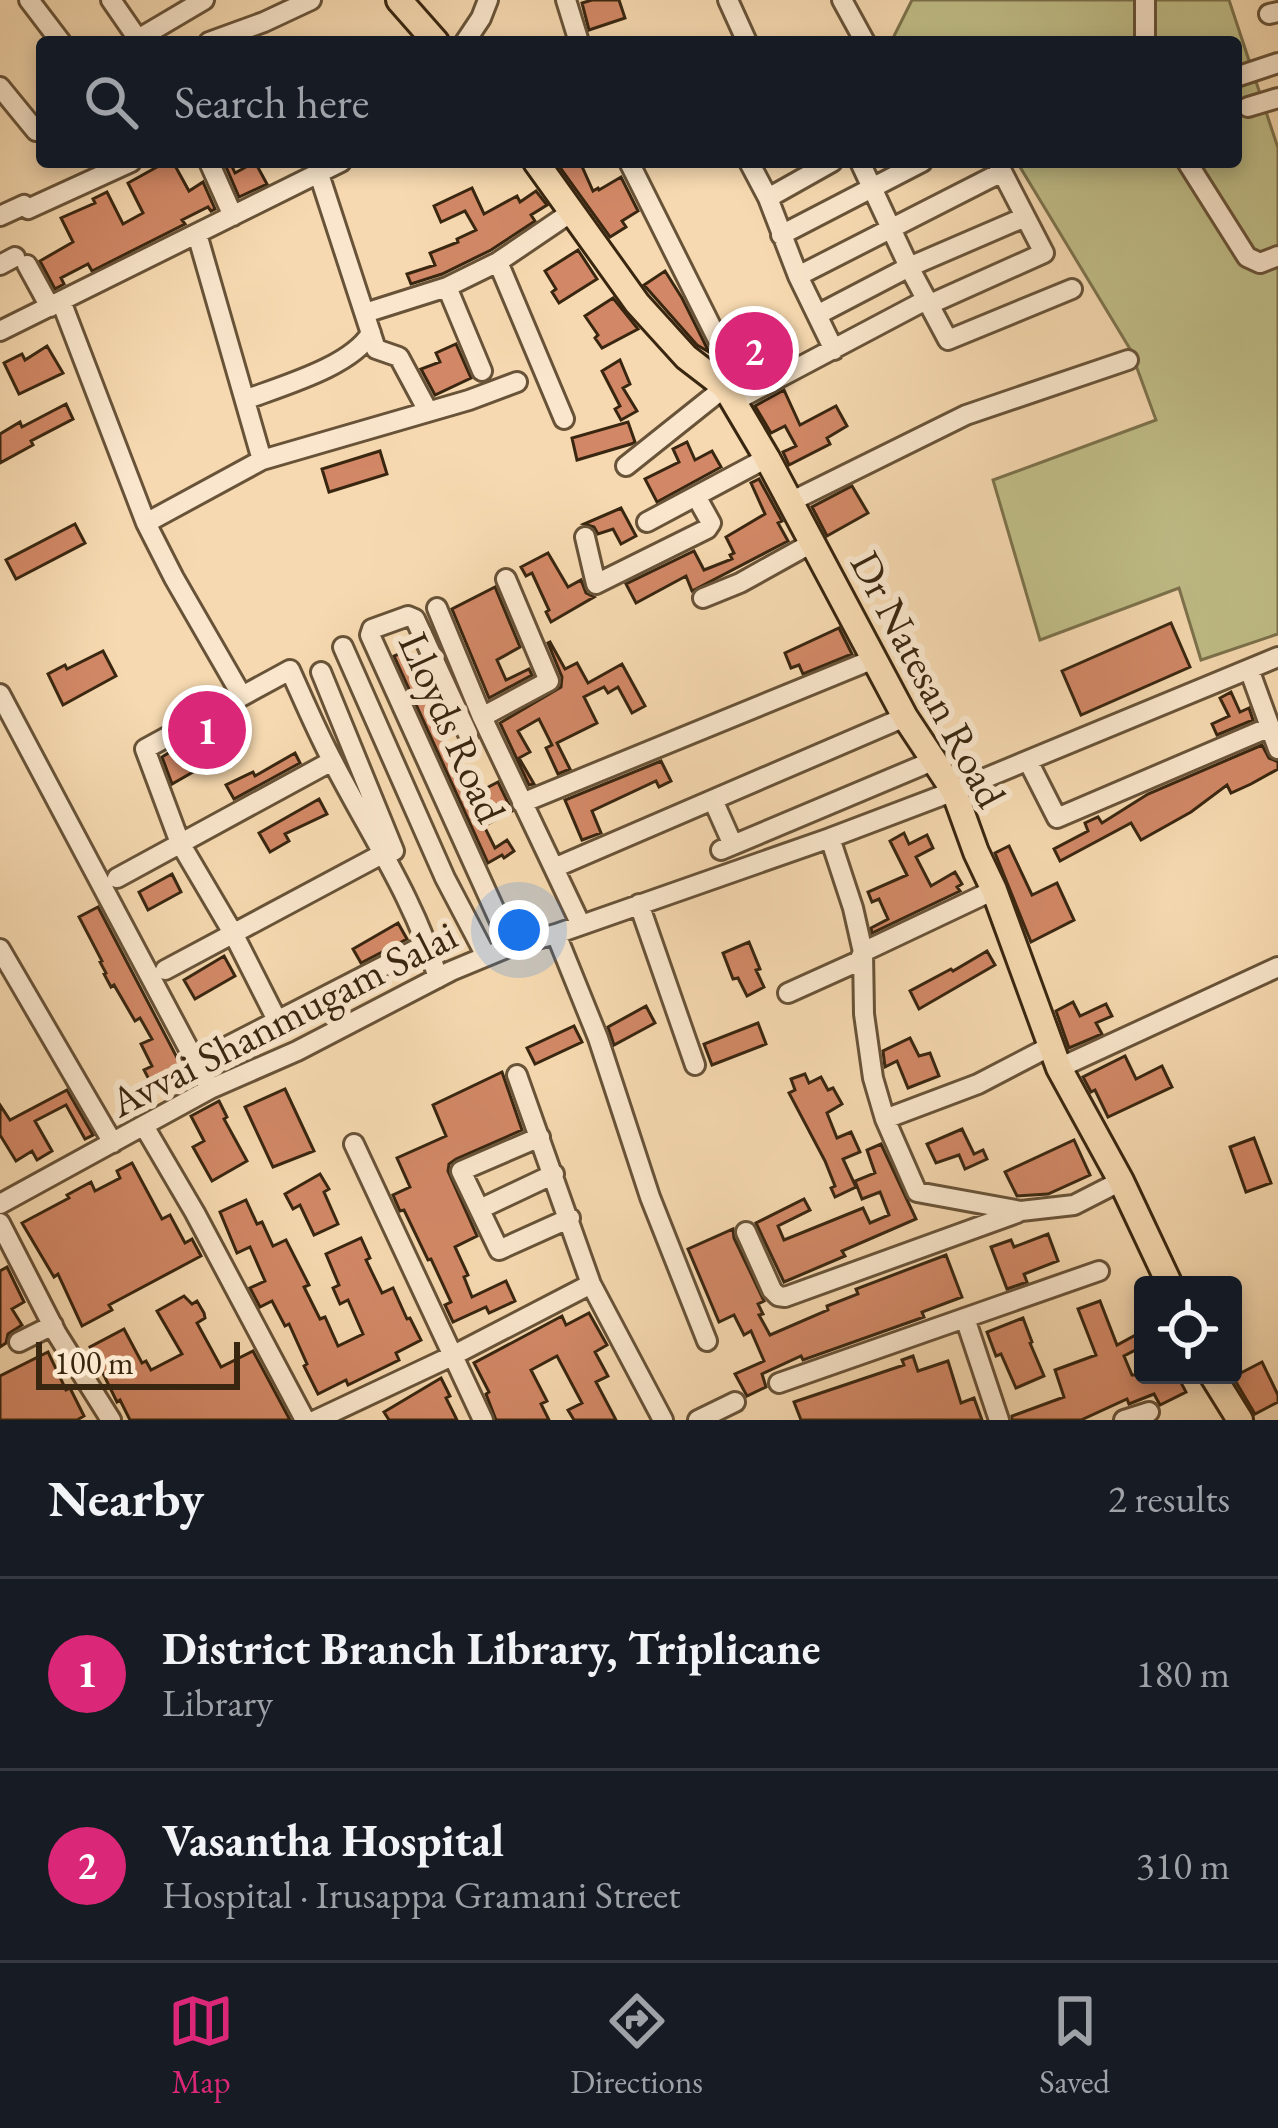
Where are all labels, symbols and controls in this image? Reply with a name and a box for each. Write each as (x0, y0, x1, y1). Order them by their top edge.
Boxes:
search box (36, 36, 1242, 168)
icon: search (78, 69, 144, 135)
text: Search here (174, 73, 369, 131)
pin: 2 (715, 306, 793, 396)
street label: Dr Natesan Road (838, 542, 1020, 818)
street label: Lloyds Road (386, 623, 519, 832)
pin: 1 (168, 685, 246, 775)
your location (489, 900, 549, 960)
street label: Avvai Shanmugam Salai (100, 907, 466, 1130)
map controls (1134, 1276, 1242, 1384)
button: locate (1134, 1276, 1242, 1384)
scale bar (36, 1336, 240, 1389)
text: 100 m (54, 1341, 134, 1384)
text: Nearby (48, 1465, 204, 1531)
text: 2 results (1108, 1473, 1230, 1524)
text: District Branch Library, Triplicane (162, 1619, 820, 1677)
text: 1 (77, 1648, 97, 1699)
text: 180 m (1136, 1648, 1230, 1699)
text: Library (162, 1677, 273, 1728)
text: Vasantha Hospital (162, 1811, 504, 1869)
text: 2 (77, 1840, 97, 1891)
text: 310 m (1136, 1840, 1230, 1891)
text: Hospital · Irusappa Gramani Street (162, 1869, 680, 1920)
tab: Map (168, 1988, 234, 2103)
tab: Directions (570, 1988, 703, 2103)
tab: Saved (1039, 1988, 1110, 2103)

